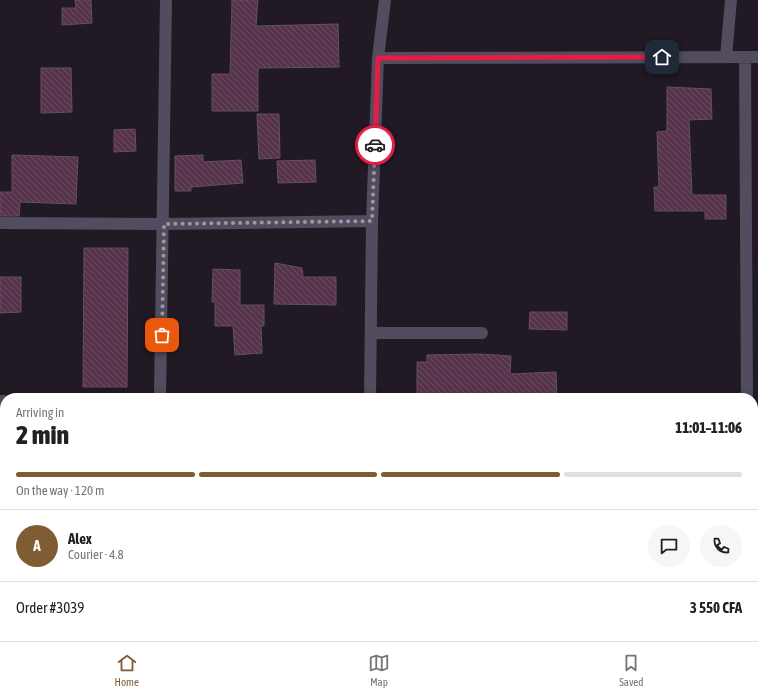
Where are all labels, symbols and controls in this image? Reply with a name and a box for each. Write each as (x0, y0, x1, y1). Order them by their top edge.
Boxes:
pin (645, 40, 679, 74)
icon: home (651, 46, 673, 68)
courier (355, 125, 395, 165)
icon: car (364, 134, 386, 156)
pin (145, 318, 179, 352)
icon: bag (151, 324, 173, 346)
text: Arriving in (16, 405, 64, 420)
text: 11:01–11:06 (675, 419, 742, 436)
text: 2 min (16, 420, 69, 450)
text: On the way · 120 m (16, 483, 104, 498)
button: chat (648, 525, 690, 567)
button: phone (700, 525, 742, 567)
text: Alex (68, 530, 92, 547)
text: A (33, 537, 41, 554)
text: Courier · 4.8 (68, 547, 124, 562)
text: Order #3039 (16, 599, 84, 616)
text: 3 550 CFA (690, 599, 742, 616)
tab: Home (115, 652, 139, 688)
tab: Map (368, 652, 390, 688)
tab: Saved (619, 652, 643, 688)

